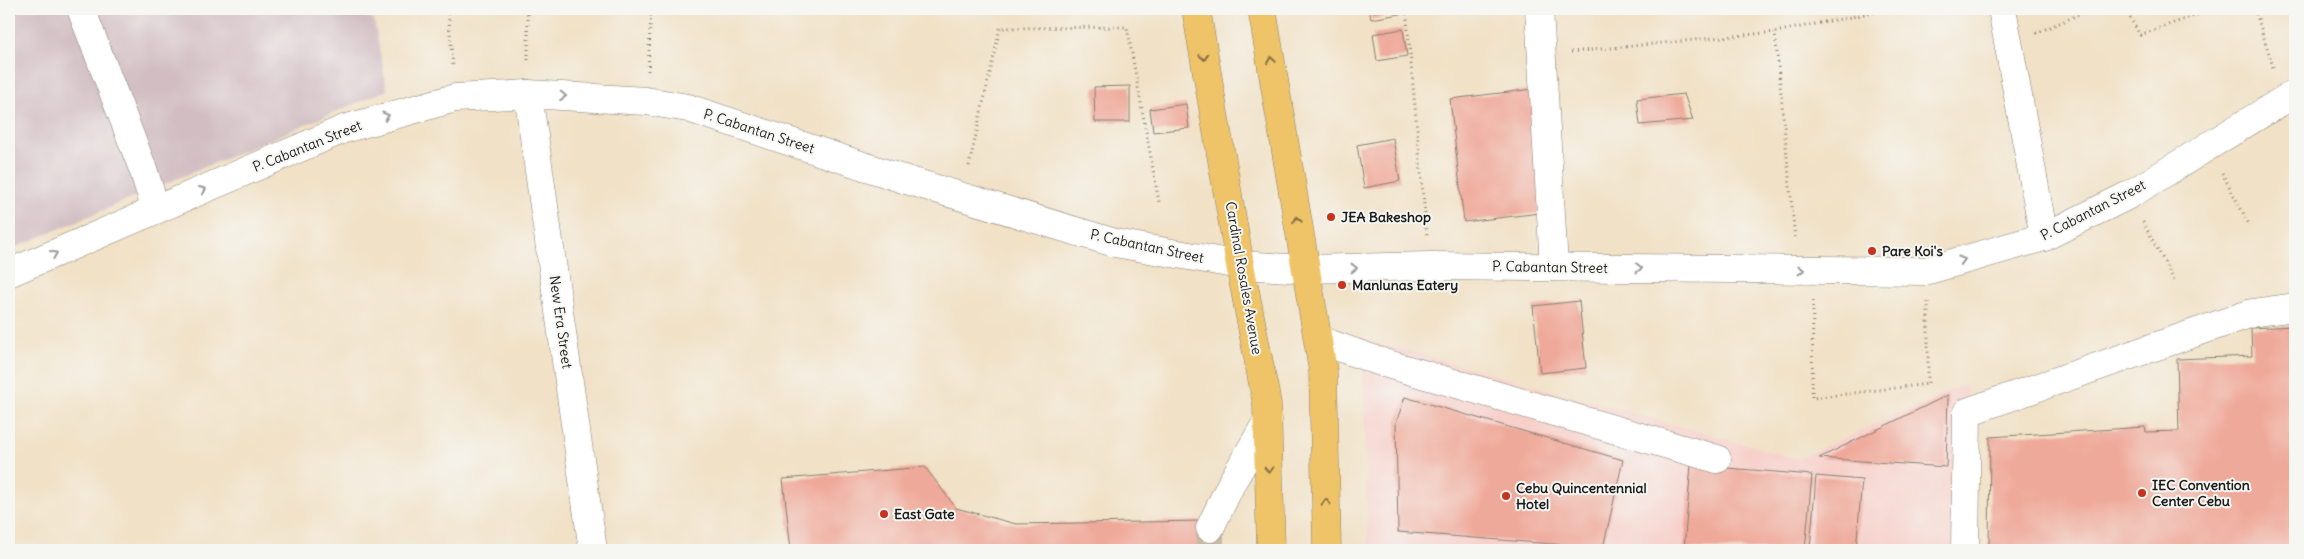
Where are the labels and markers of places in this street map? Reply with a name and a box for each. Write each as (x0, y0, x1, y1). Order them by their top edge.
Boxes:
place label: JEA Bakeshop (1341, 208, 1431, 226)
marker: JEA Bakeshop (1325, 211, 1337, 223)
place label: Pare Koi's (1882, 242, 1943, 260)
marker: Pare Koi's (1866, 245, 1878, 257)
place label: Manlunas Eatery (1352, 276, 1458, 294)
marker: Manlunas Eatery (1336, 279, 1348, 291)
place label: IEC Convention Center Cebu (2152, 476, 2250, 510)
place label: Cebu Quincentennial Hotel (1516, 479, 1647, 513)
marker: IEC Convention Center Cebu (2136, 487, 2148, 499)
marker: Cebu Quincentennial Hotel (1500, 490, 1512, 502)
place label: East Gate (894, 505, 955, 523)
marker: East Gate (878, 508, 890, 520)

